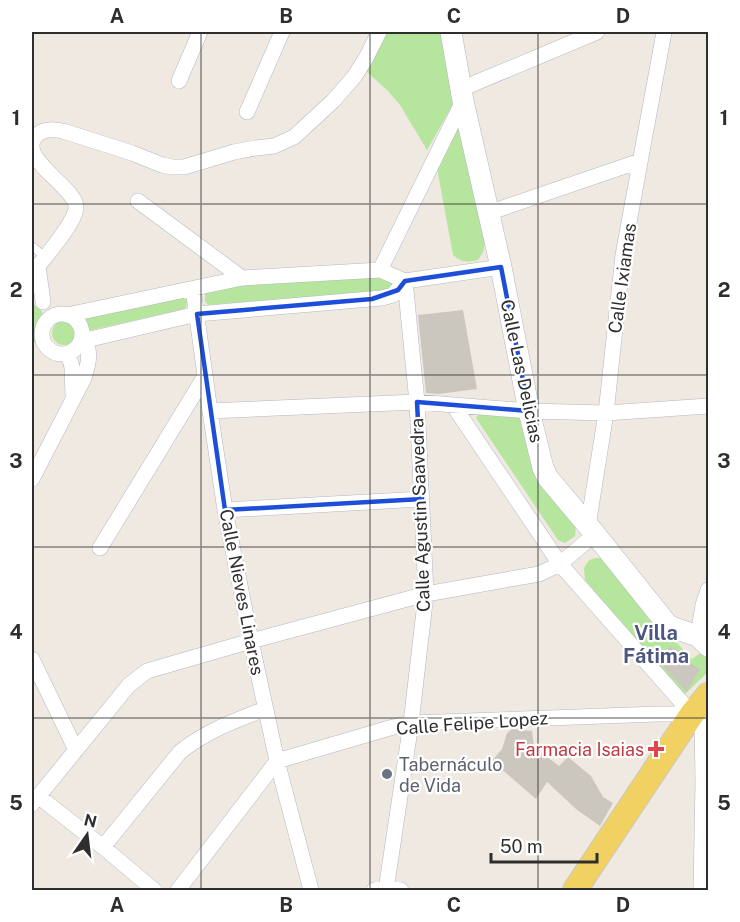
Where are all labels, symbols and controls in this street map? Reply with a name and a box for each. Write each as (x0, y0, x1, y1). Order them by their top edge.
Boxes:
text: A (110, 4, 124, 28)
text: B (279, 4, 293, 28)
text: C (447, 4, 461, 28)
text: D (616, 4, 630, 28)
text: 1 (12, 106, 20, 130)
text: 1 (720, 106, 728, 130)
street label: Calle Ixiamas (604, 222, 640, 334)
text: 2 (10, 278, 22, 302)
text: 2 (718, 278, 730, 302)
street label: Calle Las Delicias (497, 297, 547, 445)
street label: Calle Agustin Saavedra (406, 418, 434, 612)
text: 3 (9, 449, 23, 473)
text: 3 (717, 449, 731, 473)
street label: Calle Nieves Linares (216, 507, 268, 677)
text: 4 (9, 620, 23, 644)
text: 4 (717, 620, 731, 644)
district label: Villa Fátima (623, 621, 689, 668)
street label: Calle Felipe Lopez (395, 707, 549, 739)
place label: Farmacia Isaias (515, 739, 644, 760)
marker: Farmacia Isaias (649, 742, 663, 756)
place label: Tabernáculo de Vida (399, 754, 502, 796)
marker: Tabernáculo de Vida (380, 767, 394, 781)
text: 5 (9, 791, 23, 815)
text: 5 (717, 791, 731, 815)
north arrow (57, 805, 117, 865)
text: N (82, 810, 99, 832)
scale bar (491, 826, 598, 864)
text: 50 m (500, 836, 543, 857)
text: A (110, 893, 124, 917)
text: B (279, 893, 293, 917)
text: C (447, 893, 461, 917)
text: D (616, 893, 630, 917)

